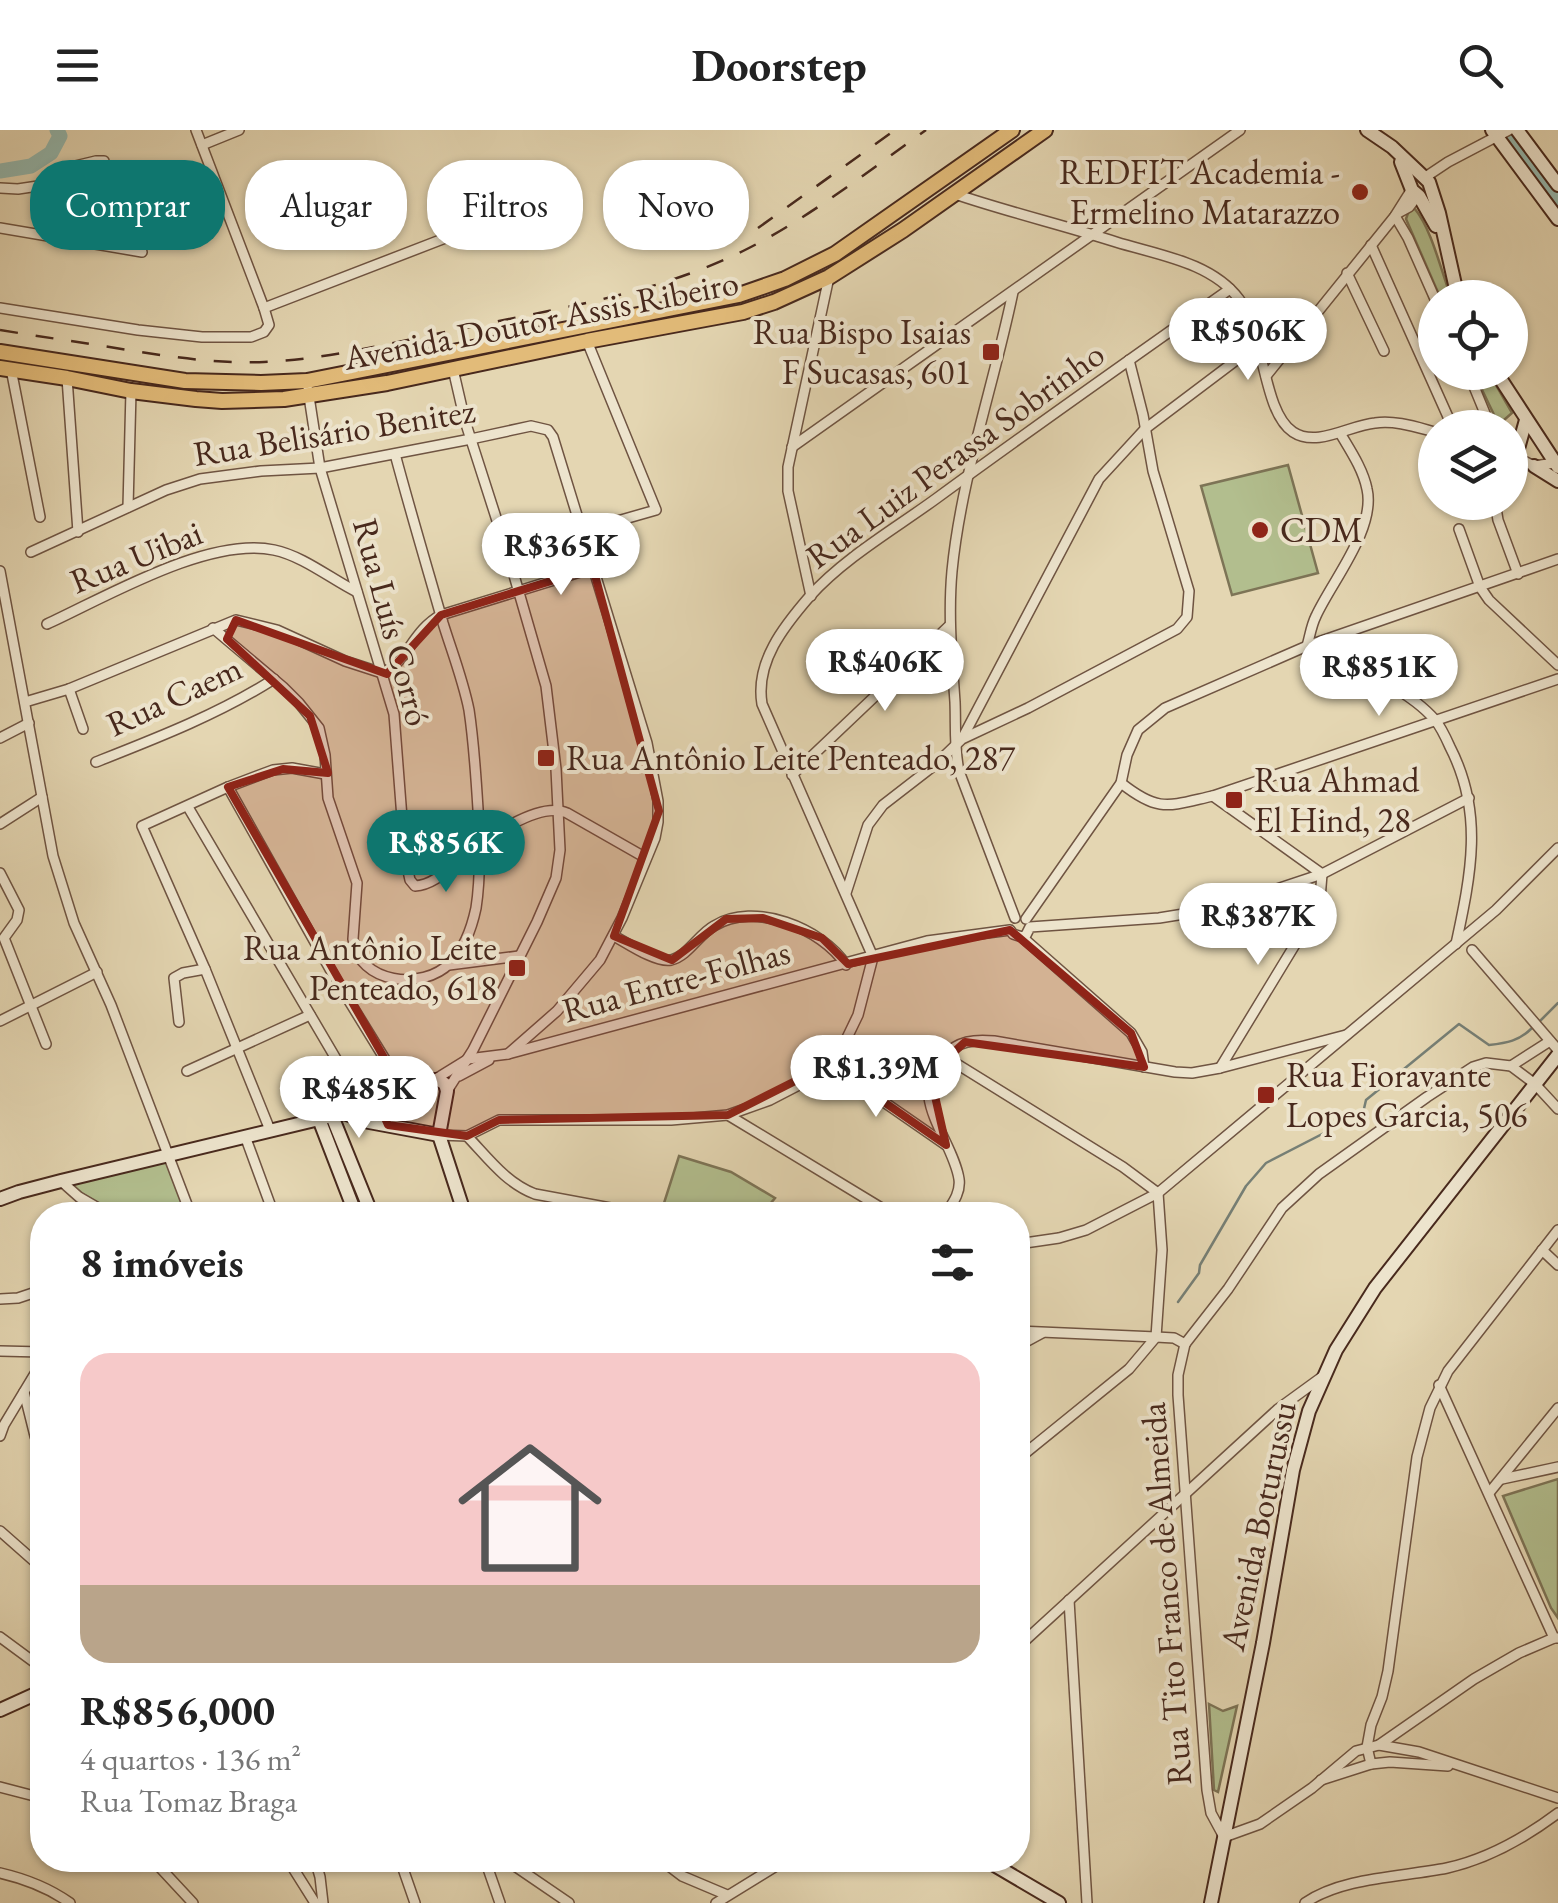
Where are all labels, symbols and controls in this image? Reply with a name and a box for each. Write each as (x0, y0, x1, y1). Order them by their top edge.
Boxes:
text: Doorstep (691, 36, 867, 94)
icon: menu (50, 38, 105, 93)
icon: search (1453, 38, 1508, 93)
place label: REDFIT Academia - Ermelino Matarazzo (1059, 149, 1340, 234)
chip: Comprar (30, 160, 225, 250)
chip: Alugar (245, 160, 407, 250)
chip: Filtros (427, 160, 583, 250)
chip: Novo (603, 160, 749, 250)
marker: REDFIT Academia - Ermelino Matarazzo (1349, 181, 1371, 203)
street label: Avenida Doutor Assis Ribeiro (339, 259, 742, 380)
map controls (1418, 280, 1528, 520)
button: locate (1418, 280, 1528, 390)
pin: R$506K (1167, 298, 1329, 383)
place label: Rua Bispo Isaias F Sucasas, 601 (753, 309, 971, 394)
text: R$506K (1191, 309, 1305, 351)
street label: Rua Luiz Perassa Sobrinho (797, 331, 1113, 578)
marker: Rua Bispo Isaias F Sucasas, 601 (980, 341, 1002, 363)
street label: Rua Belisário Benitez (190, 387, 479, 476)
button: layers (1418, 410, 1528, 520)
place label: CDM (1280, 507, 1363, 552)
street label: Rua Uibai (63, 510, 209, 603)
street label: Rua Luís Corró (343, 513, 442, 731)
pin: R$365K (480, 513, 642, 598)
marker: CDM (1249, 519, 1271, 541)
text: R$365K (504, 524, 618, 566)
pin: R$406K (804, 629, 966, 714)
pin: R$851K (1298, 634, 1460, 719)
text: R$406K (828, 640, 942, 682)
street label: Rua Caem (99, 645, 249, 746)
text: R$851K (1322, 645, 1436, 687)
place label: Rua Antônio Leite Penteado, 287 (566, 735, 1015, 780)
marker: Rua Antônio Leite Penteado, 287 (535, 747, 557, 769)
place label: Rua Ahmad El Hind, 28 (1254, 757, 1420, 842)
marker: Rua Ahmad El Hind, 28 (1223, 789, 1245, 811)
pin: R$856K (365, 810, 527, 895)
text: R$856K (389, 821, 503, 863)
pin: R$387K (1177, 883, 1339, 968)
text: R$387K (1201, 894, 1315, 936)
place label: Rua Antônio Leite Penteado, 618 (243, 925, 497, 1010)
street label: Rua Entre-Folhas (557, 929, 795, 1033)
marker: Rua Antônio Leite Penteado, 618 (506, 957, 528, 979)
pin: R$1.39M (784, 1035, 968, 1120)
text: R$1.39M (812, 1046, 940, 1088)
place label: Rua Fioravante Lopes Garcia, 506 (1286, 1052, 1527, 1137)
pin: R$485K (278, 1056, 440, 1141)
text: R$485K (302, 1067, 416, 1109)
marker: Rua Fioravante Lopes Garcia, 506 (1255, 1084, 1277, 1106)
text: 8 imóveis (80, 1235, 244, 1290)
icon: filters (925, 1235, 980, 1290)
street label: Avenida Boturussu (1209, 1396, 1306, 1656)
street label: Rua Tito Franco de Almeida (1130, 1401, 1201, 1787)
icon: home (440, 1418, 620, 1598)
text: R$856,000 (80, 1683, 275, 1738)
text: 4 quartos · 136 m² (80, 1738, 301, 1780)
text: Rua Tomaz Braga (80, 1780, 297, 1822)

